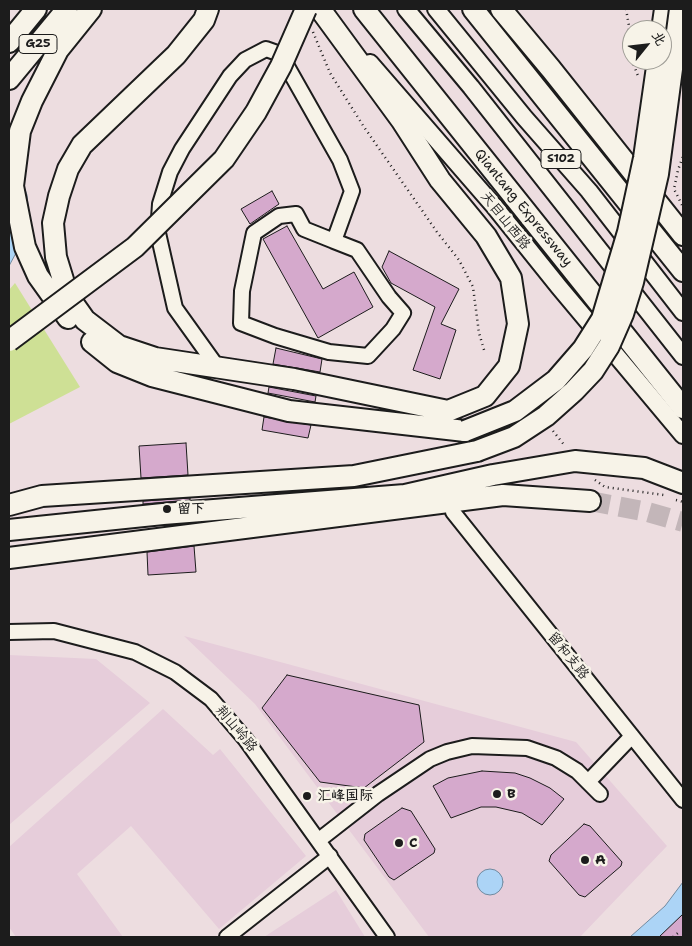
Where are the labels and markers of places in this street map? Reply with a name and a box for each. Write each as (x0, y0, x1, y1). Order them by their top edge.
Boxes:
place label: 留下 (177, 501, 205, 517)
marker: 留下 (161, 503, 173, 515)
place label: B (507, 786, 516, 802)
place label: 汇峰国际 (317, 788, 373, 804)
marker: B (491, 788, 503, 800)
marker: 汇峰国际 (301, 790, 313, 802)
place label: C (409, 835, 418, 851)
marker: C (393, 837, 405, 849)
place label: A (595, 852, 606, 868)
marker: A (579, 854, 591, 866)

